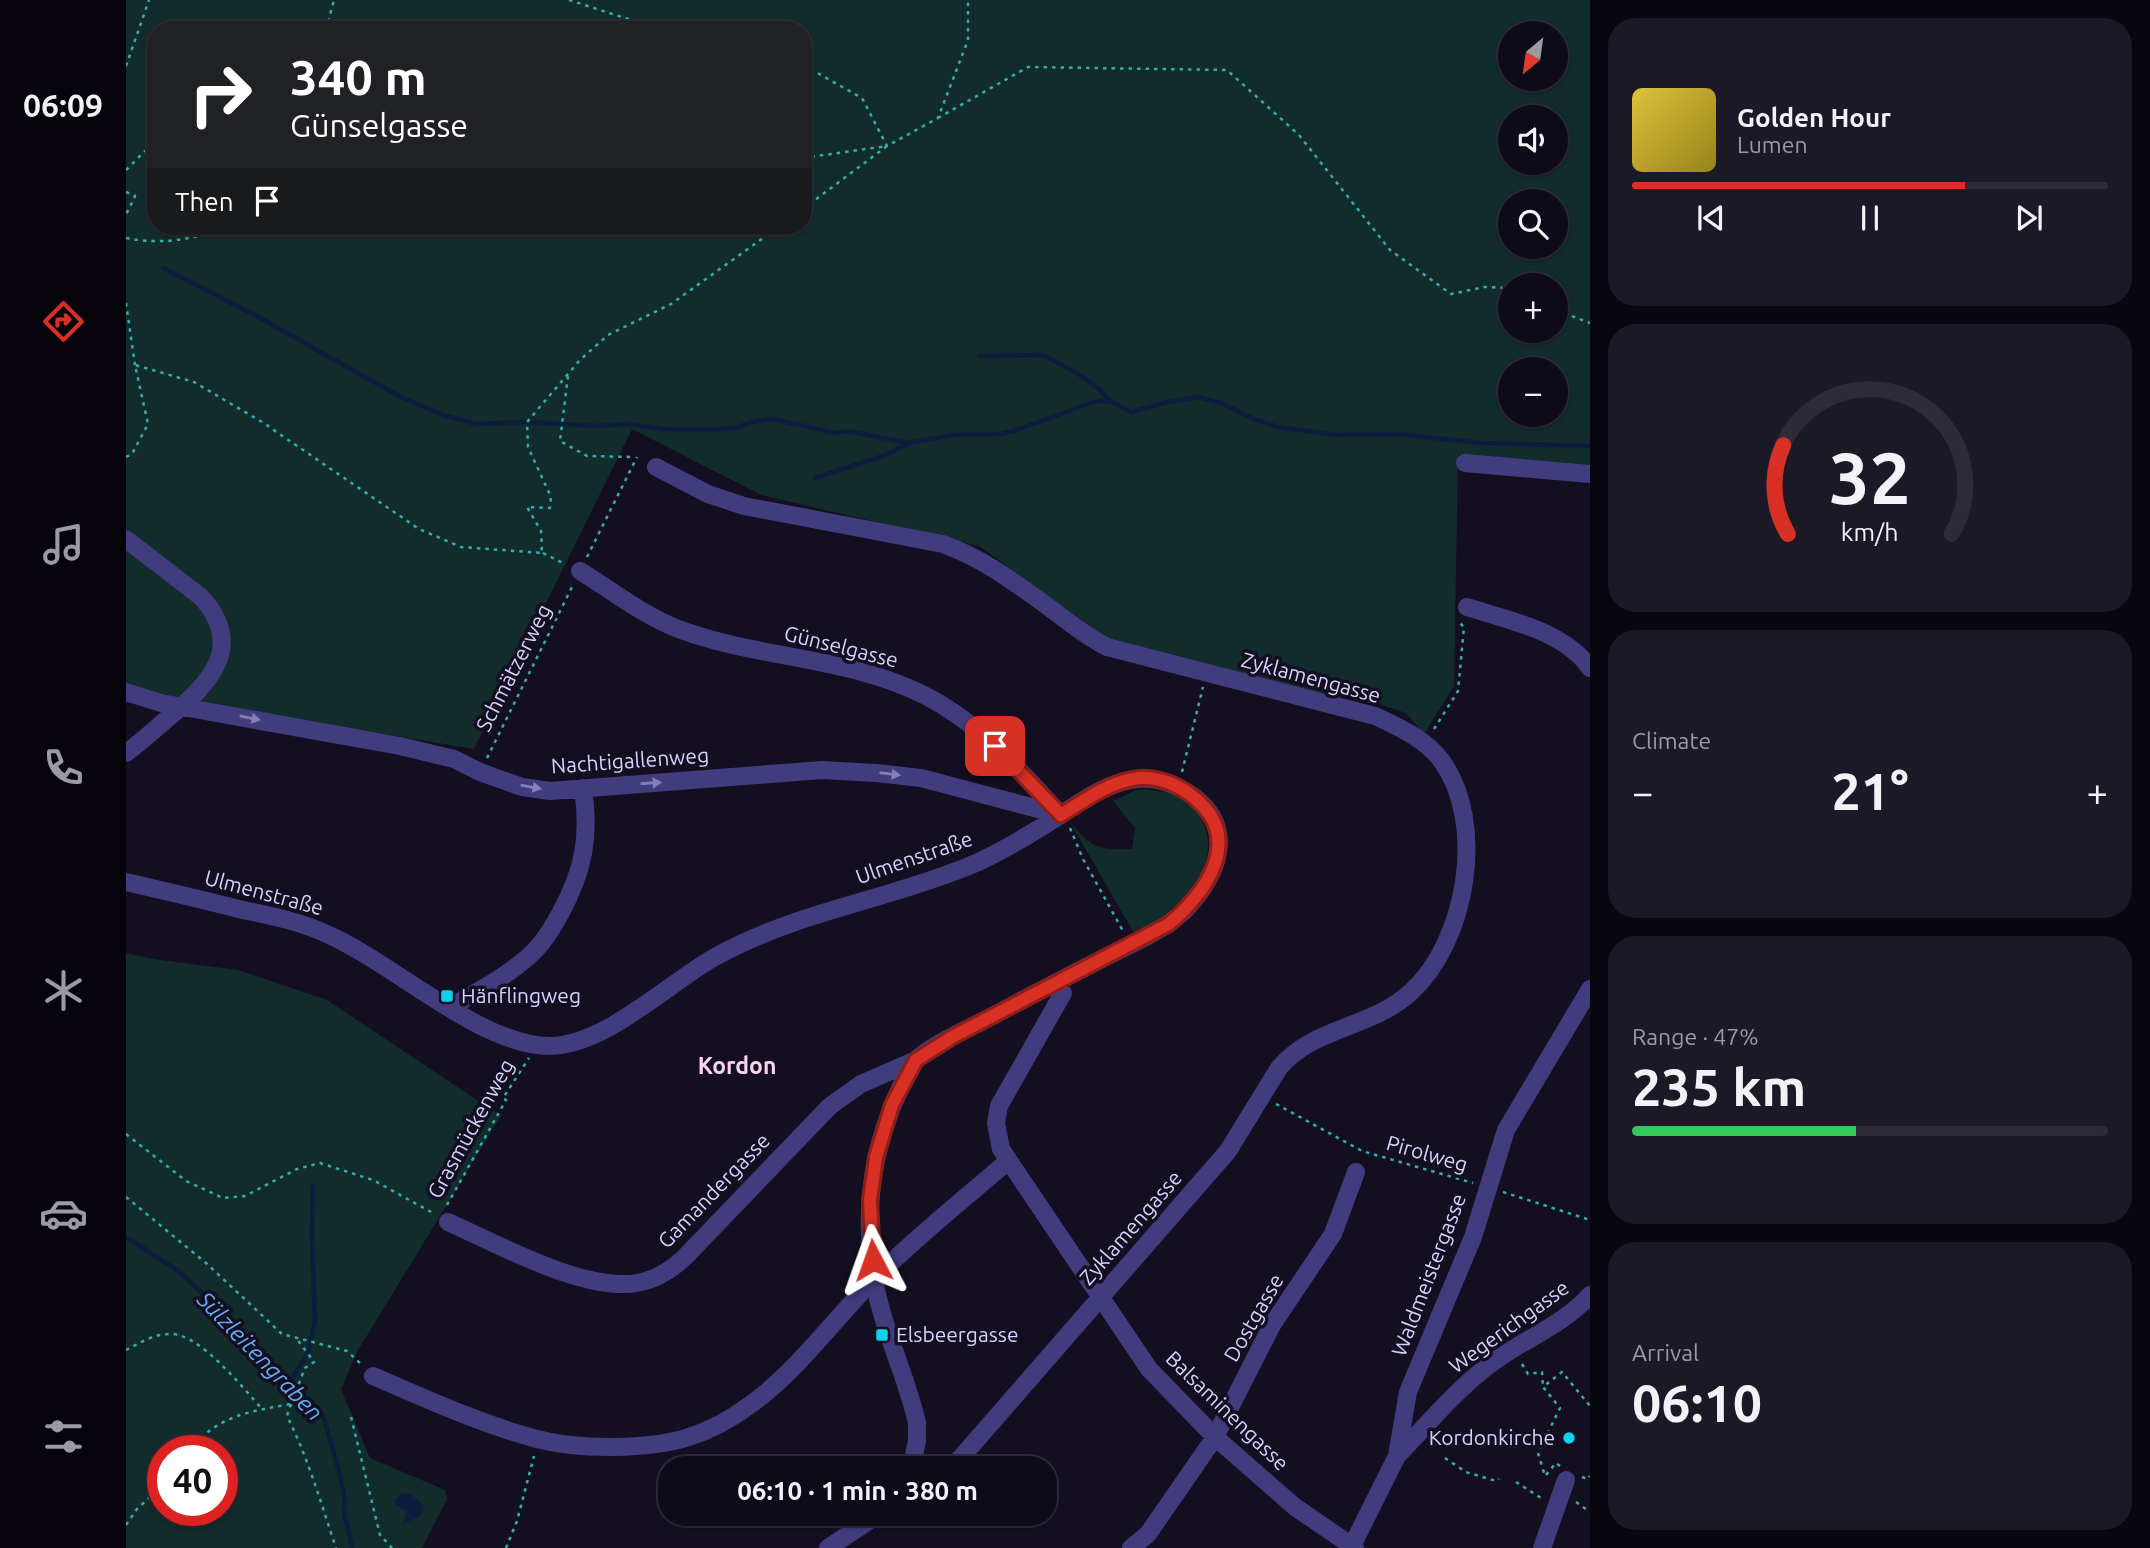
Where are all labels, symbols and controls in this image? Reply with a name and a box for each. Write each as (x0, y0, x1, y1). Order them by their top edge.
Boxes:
north arrow (1498, 21, 1568, 91)
map controls (1498, 21, 1568, 427)
icon: right (175, 49, 266, 140)
text: 340 m (290, 49, 427, 104)
text: 06:09 (23, 87, 103, 123)
text: Golden Hour (1737, 103, 1891, 132)
button: sound (1498, 105, 1568, 175)
text: Günselgasse (290, 107, 468, 143)
text: Lumen (1737, 132, 1808, 157)
icon: arrive (248, 182, 286, 220)
text: Then (175, 187, 234, 216)
button: search (1498, 189, 1568, 259)
icon: previous (1692, 199, 1730, 237)
icon: pause (1851, 199, 1889, 237)
icon: next (2010, 199, 2048, 237)
button: + (1498, 273, 1568, 343)
icon: directions (39, 297, 88, 346)
button: − (1498, 357, 1568, 427)
text: 32 (1829, 436, 1911, 518)
text: km/h (1841, 518, 1899, 546)
icon: music (39, 520, 88, 569)
street label: Schmätzerweg (471, 600, 555, 735)
street label: Günselgasse (782, 620, 901, 672)
street label: Zyklamengasse (1239, 647, 1383, 707)
one-way arrow (239, 713, 261, 724)
pin (965, 716, 1025, 776)
icon: arrive (976, 727, 1014, 765)
text: Climate (1632, 728, 1711, 753)
icon: phone (39, 743, 88, 792)
street label: Nachtigallenweg (550, 743, 710, 777)
text: 21° (1831, 762, 1909, 820)
one-way arrow (879, 769, 901, 780)
text: − (1632, 771, 1653, 813)
text: + (2087, 771, 2108, 813)
one-way arrow (640, 777, 662, 788)
one-way arrow (520, 782, 542, 793)
street label: Ulmenstraße (852, 826, 975, 888)
street label: Ulmenstraße (202, 865, 326, 919)
icon: climate (39, 966, 88, 1015)
place label: Hänflingweg (461, 983, 581, 1007)
marker: Hänflingweg (439, 988, 455, 1004)
text: Range · 47% (1632, 1024, 1759, 1049)
district label: Kordon (698, 1053, 776, 1078)
street label: Grasmückenweg (422, 1055, 518, 1202)
text: 235 km (1632, 1058, 1806, 1116)
street label: Gamandergasse (653, 1128, 774, 1253)
street label: Pirolweg (1384, 1130, 1471, 1176)
street label: Zyklamengasse (1074, 1165, 1186, 1289)
icon: car (39, 1189, 88, 1238)
street label: Waldmeistergasse (1386, 1190, 1470, 1359)
position arrow (836, 1223, 910, 1297)
street label: Dostgasse (1218, 1269, 1288, 1366)
street label: Wegerichgasse (1444, 1275, 1573, 1378)
water label: Sülzleitengraben (192, 1286, 328, 1425)
place label: Elsbeergasse (896, 1322, 1019, 1346)
marker: Elsbeergasse (874, 1327, 890, 1343)
text: Arrival (1632, 1340, 1699, 1365)
street label: Balsaminengasse (1161, 1346, 1294, 1475)
text: 06:10 (1632, 1374, 1762, 1432)
icon: filters (39, 1412, 88, 1461)
place label: Kordonkirche (1429, 1425, 1555, 1449)
marker: Kordonkirche (1561, 1430, 1577, 1446)
speed limit sign: 40 (147, 1435, 238, 1526)
text: 06:10 · 1 min · 380 m (737, 1476, 978, 1505)

